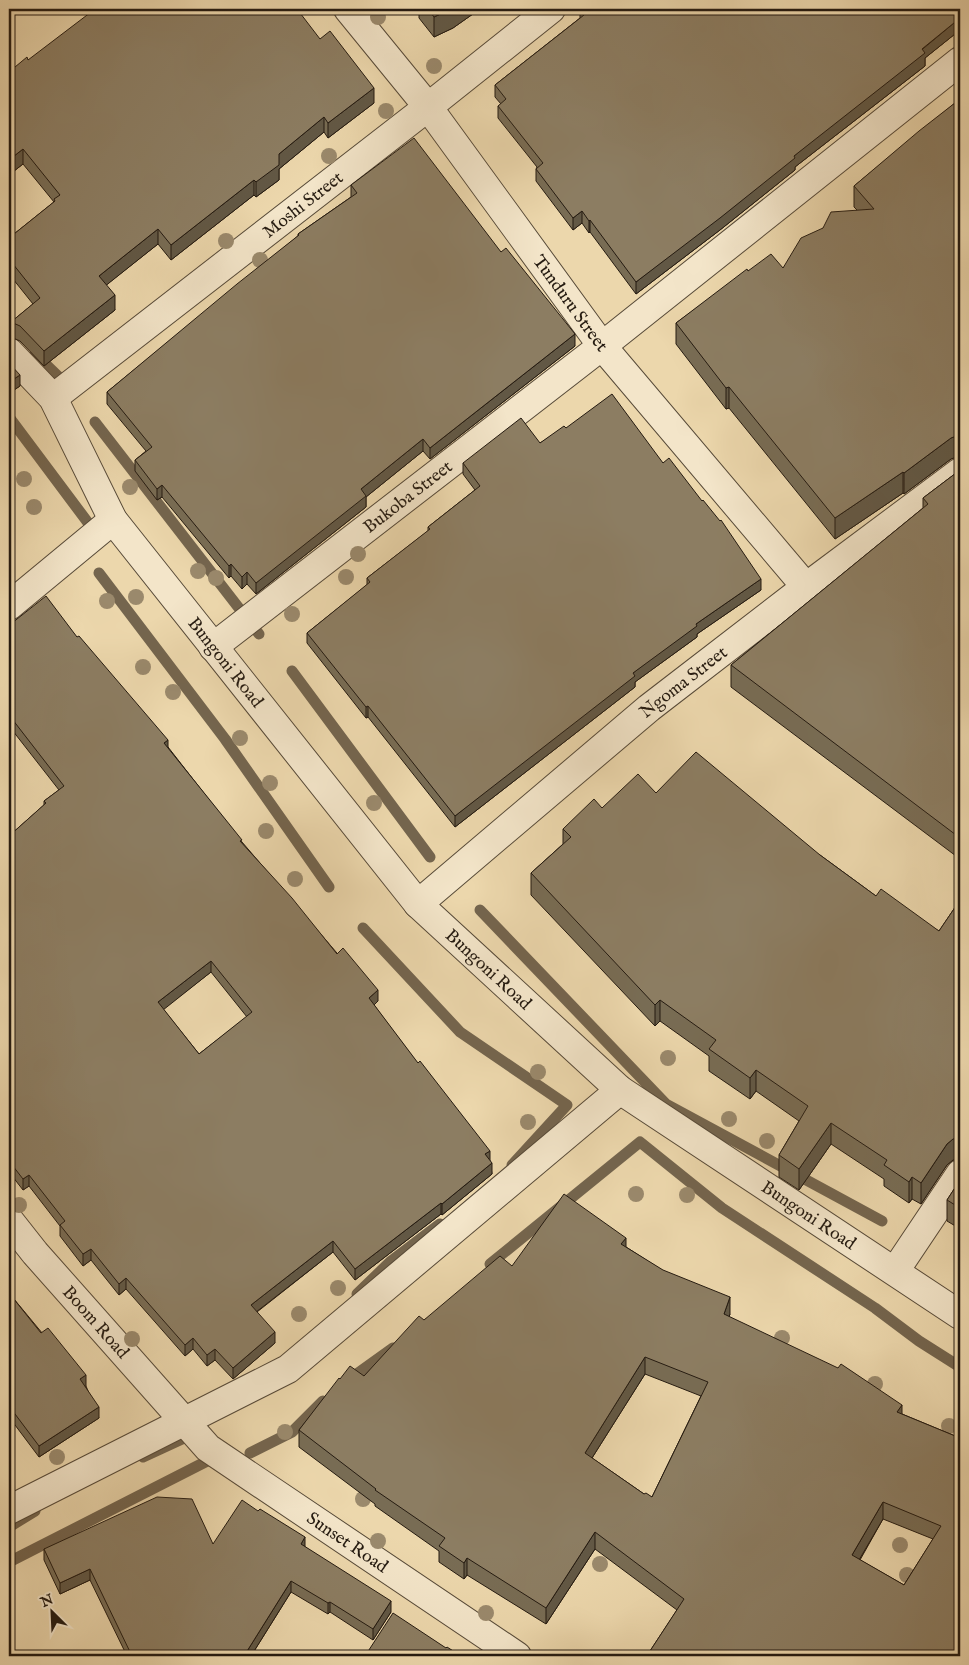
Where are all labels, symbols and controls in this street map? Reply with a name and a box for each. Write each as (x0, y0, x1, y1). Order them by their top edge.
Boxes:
street label: Moshi Street (259, 167, 348, 244)
street label: Tunduru Street (527, 251, 612, 357)
street label: Bukoba Street (359, 456, 458, 539)
street label: Bungoni Road (182, 613, 268, 713)
street label: Ngoma Street (635, 642, 733, 724)
street label: Bungoni Road (440, 925, 536, 1016)
street label: Bungoni Road (756, 1176, 860, 1256)
street label: Boom Road (57, 1282, 134, 1364)
street label: Sunset Road (302, 1508, 392, 1579)
north arrow (28, 1588, 78, 1638)
text: N (37, 1590, 56, 1612)

